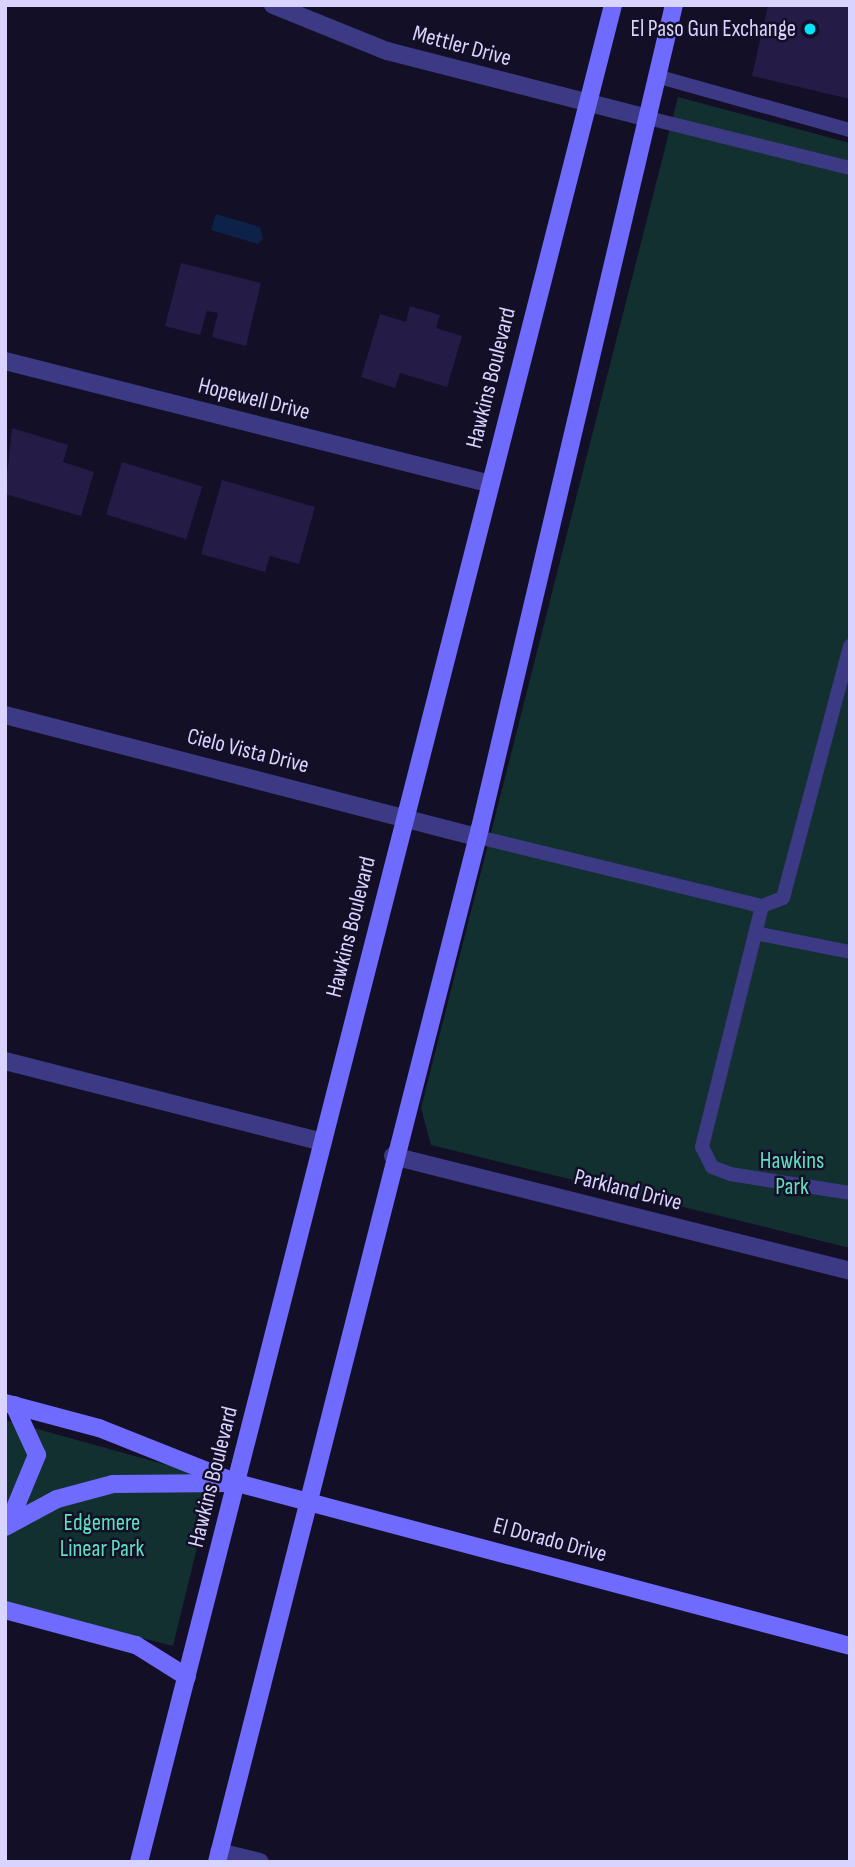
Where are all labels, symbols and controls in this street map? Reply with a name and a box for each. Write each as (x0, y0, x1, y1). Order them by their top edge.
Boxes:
place label: El Paso Gun Exchange (630, 15, 796, 43)
street label: Mettler Drive (410, 20, 514, 72)
marker: El Paso Gun Exchange (802, 21, 818, 37)
street label: Hawkins Boulevard (460, 305, 522, 451)
street label: Hopewell Drive (195, 372, 313, 426)
street label: Cielo Vista Drive (184, 723, 312, 779)
street label: Hawkins Boulevard (320, 854, 382, 1000)
park label: Hawkins Park (760, 1147, 824, 1201)
street label: Parkland Drive (571, 1163, 685, 1217)
street label: Hawkins Boulevard (182, 1404, 244, 1550)
park label: Edgemere Linear Park (60, 1509, 144, 1563)
street label: El Dorado Drive (490, 1512, 610, 1568)

